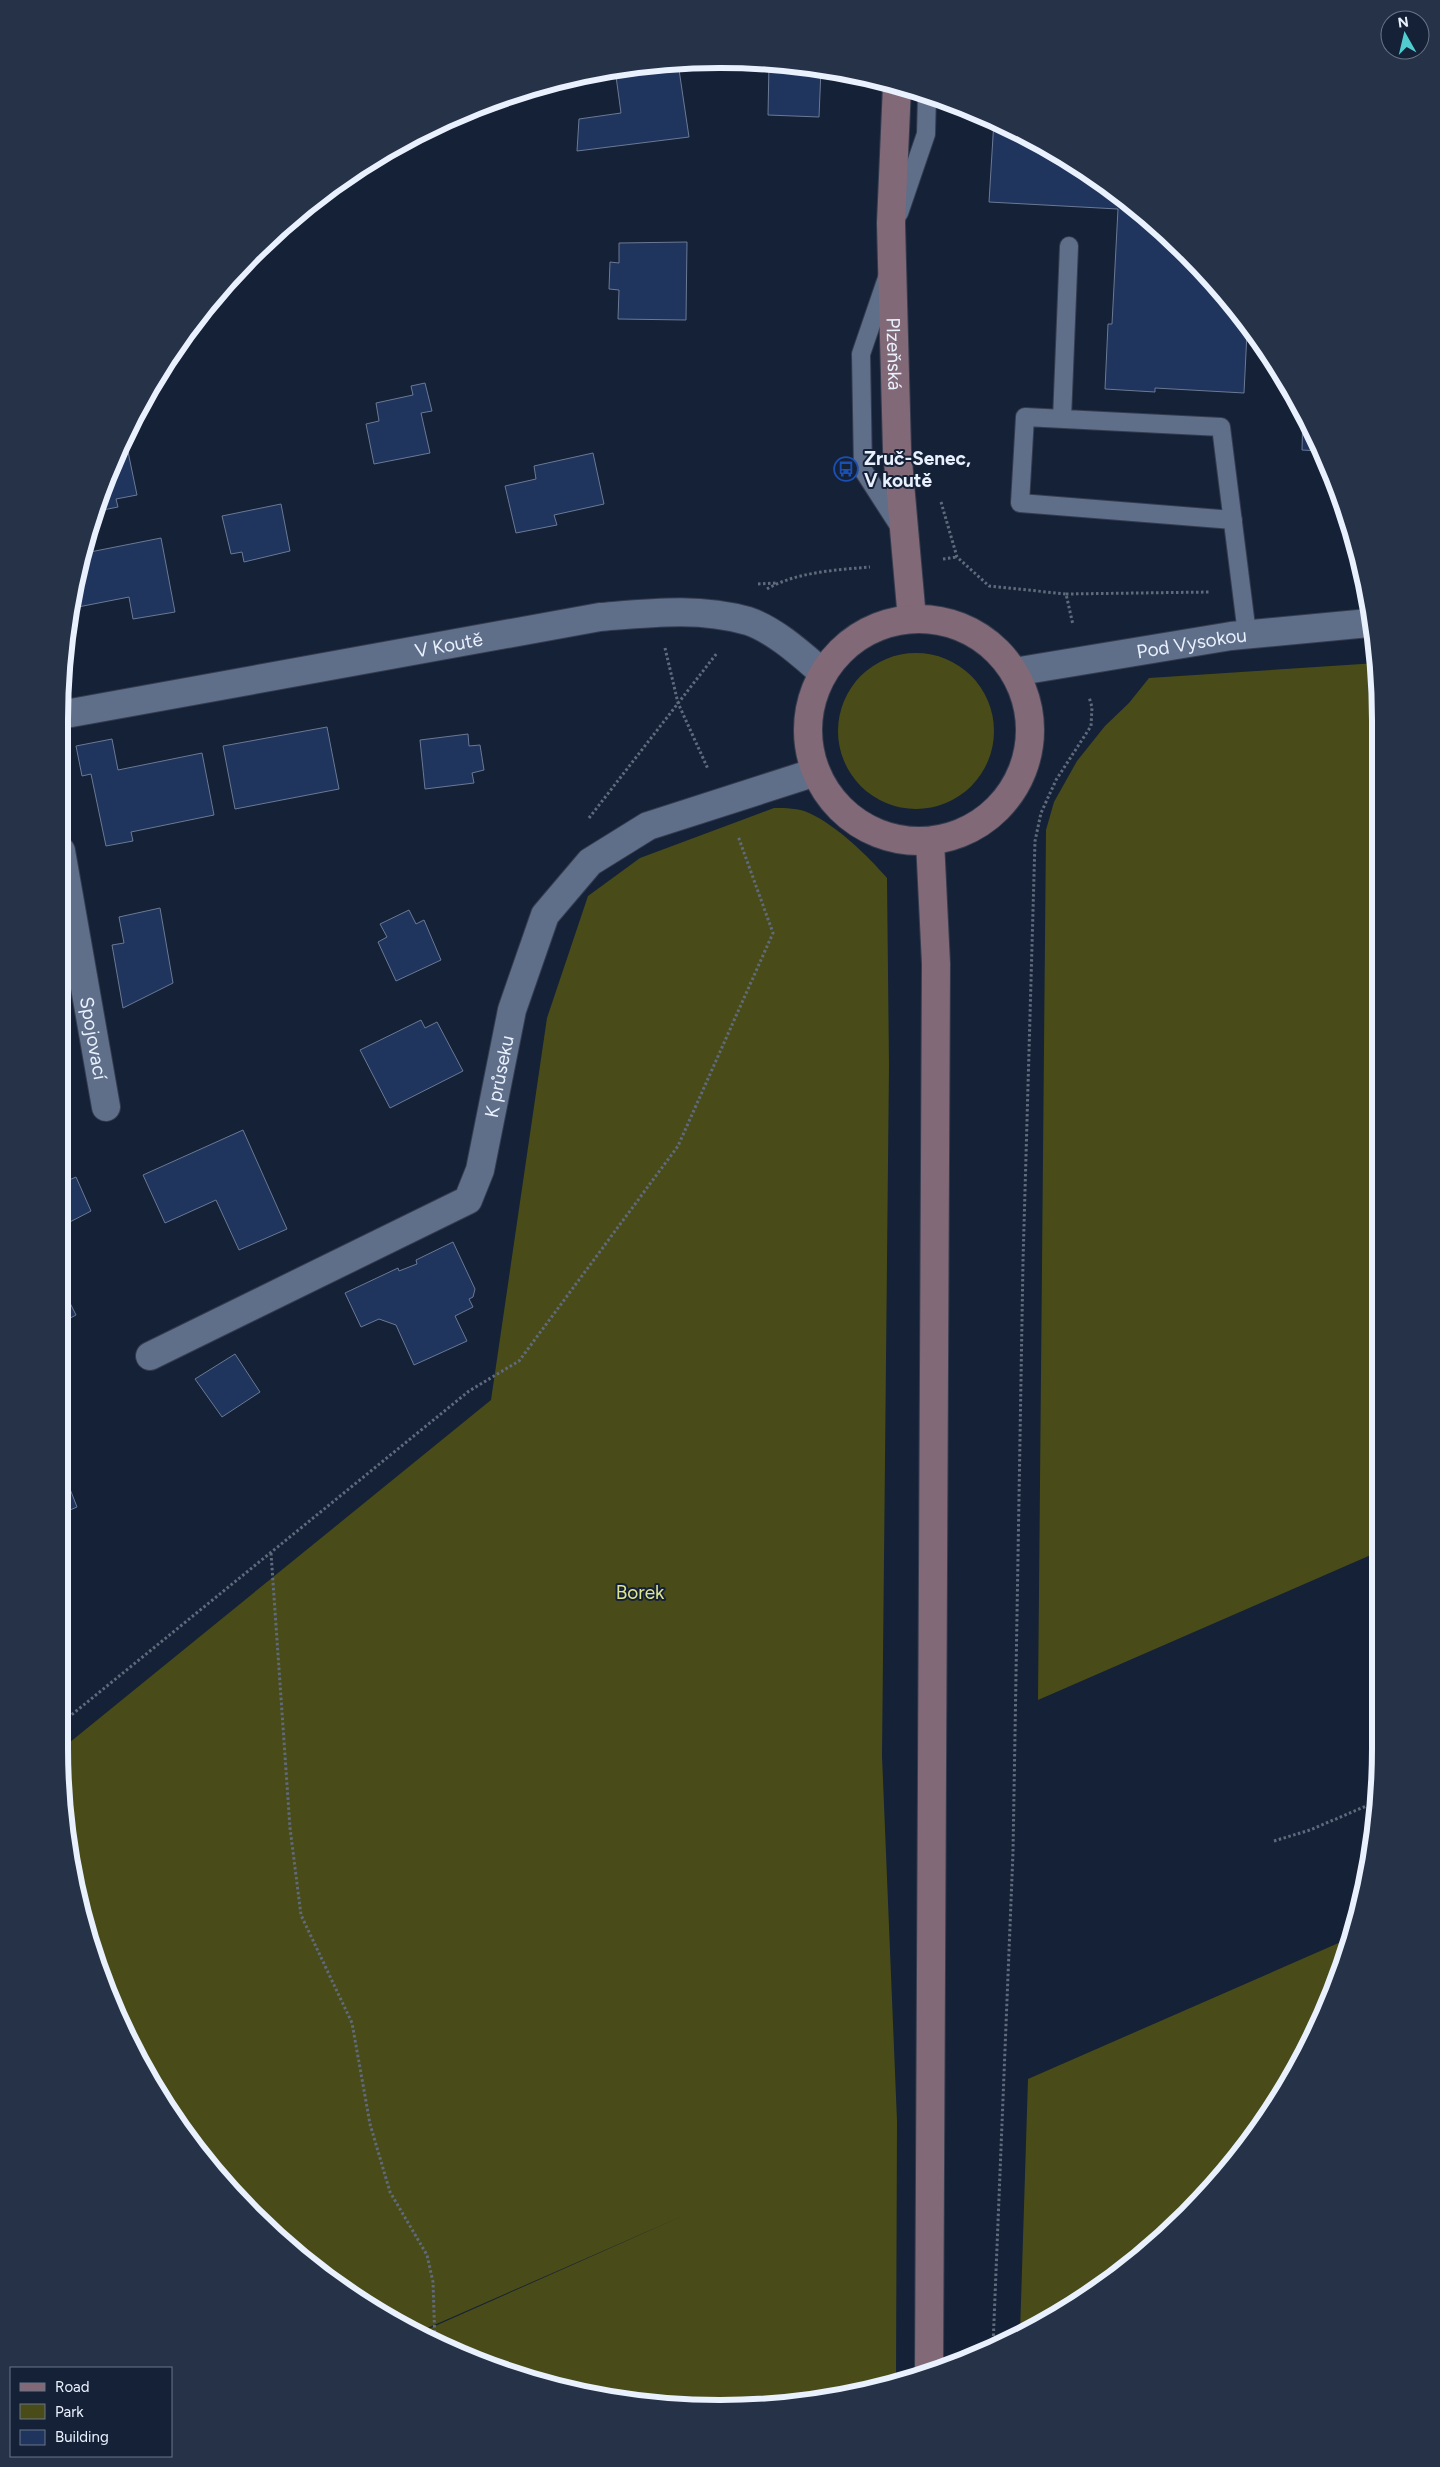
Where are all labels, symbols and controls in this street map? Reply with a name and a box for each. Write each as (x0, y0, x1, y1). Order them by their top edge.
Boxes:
north arrow (1380, 10, 1430, 60)
text: N (1397, 13, 1410, 32)
street label: Plzeňská (881, 317, 906, 391)
place label: Zruč-Senec, V koutě (864, 447, 971, 492)
bus stop icon: Zruč-Senec, V koutě (833, 456, 859, 482)
street label: Pod Vysokou (1135, 624, 1248, 663)
street label: V Koutě (413, 628, 485, 662)
street label: Spojovací (75, 995, 112, 1083)
street label: K průseku (480, 1033, 519, 1120)
park label: Borek (616, 1581, 665, 1604)
legend (10, 2367, 172, 2457)
text: Road (55, 2378, 90, 2396)
text: Park (55, 2403, 84, 2421)
text: Building (55, 2428, 109, 2446)

